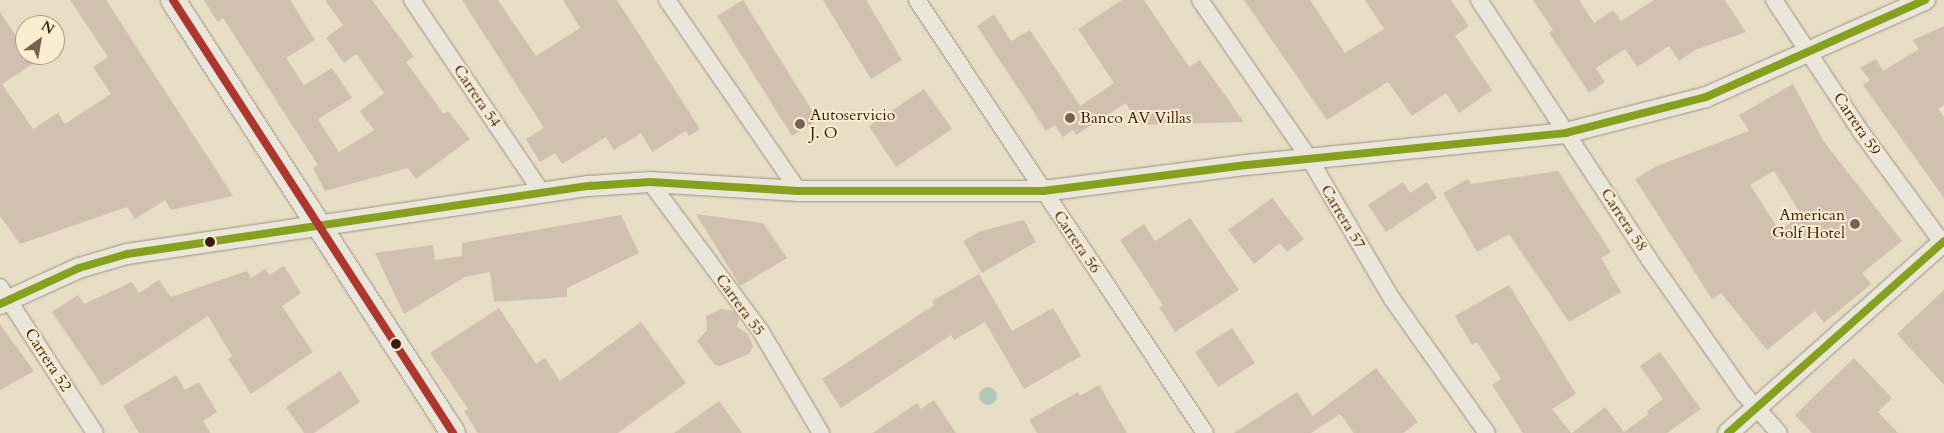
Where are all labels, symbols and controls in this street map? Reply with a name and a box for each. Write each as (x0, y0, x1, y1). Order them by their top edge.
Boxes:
north arrow (15, 15, 65, 65)
text: N (37, 16, 58, 39)
street label: Carrera 54 (449, 61, 505, 131)
street label: Carrera 59 (1829, 89, 1885, 159)
place label: Autoservicio J. O (810, 105, 895, 143)
place label: Banco AV Villas (1080, 108, 1191, 128)
marker: Banco AV Villas (1064, 112, 1076, 124)
marker: Autoservicio J. O (794, 118, 806, 130)
street label: Carrera 57 (1316, 181, 1370, 253)
street label: Carrera 58 (1596, 185, 1652, 255)
place label: American Golf Hotel (1772, 205, 1845, 243)
street label: Carrera 56 (1049, 207, 1105, 277)
marker: American Golf Hotel (1849, 218, 1861, 230)
unlabelled marker (205, 237, 215, 247)
street label: Carrera 55 (711, 270, 769, 340)
street label: Carrera 52 (20, 325, 76, 395)
unlabelled marker (391, 339, 401, 349)

